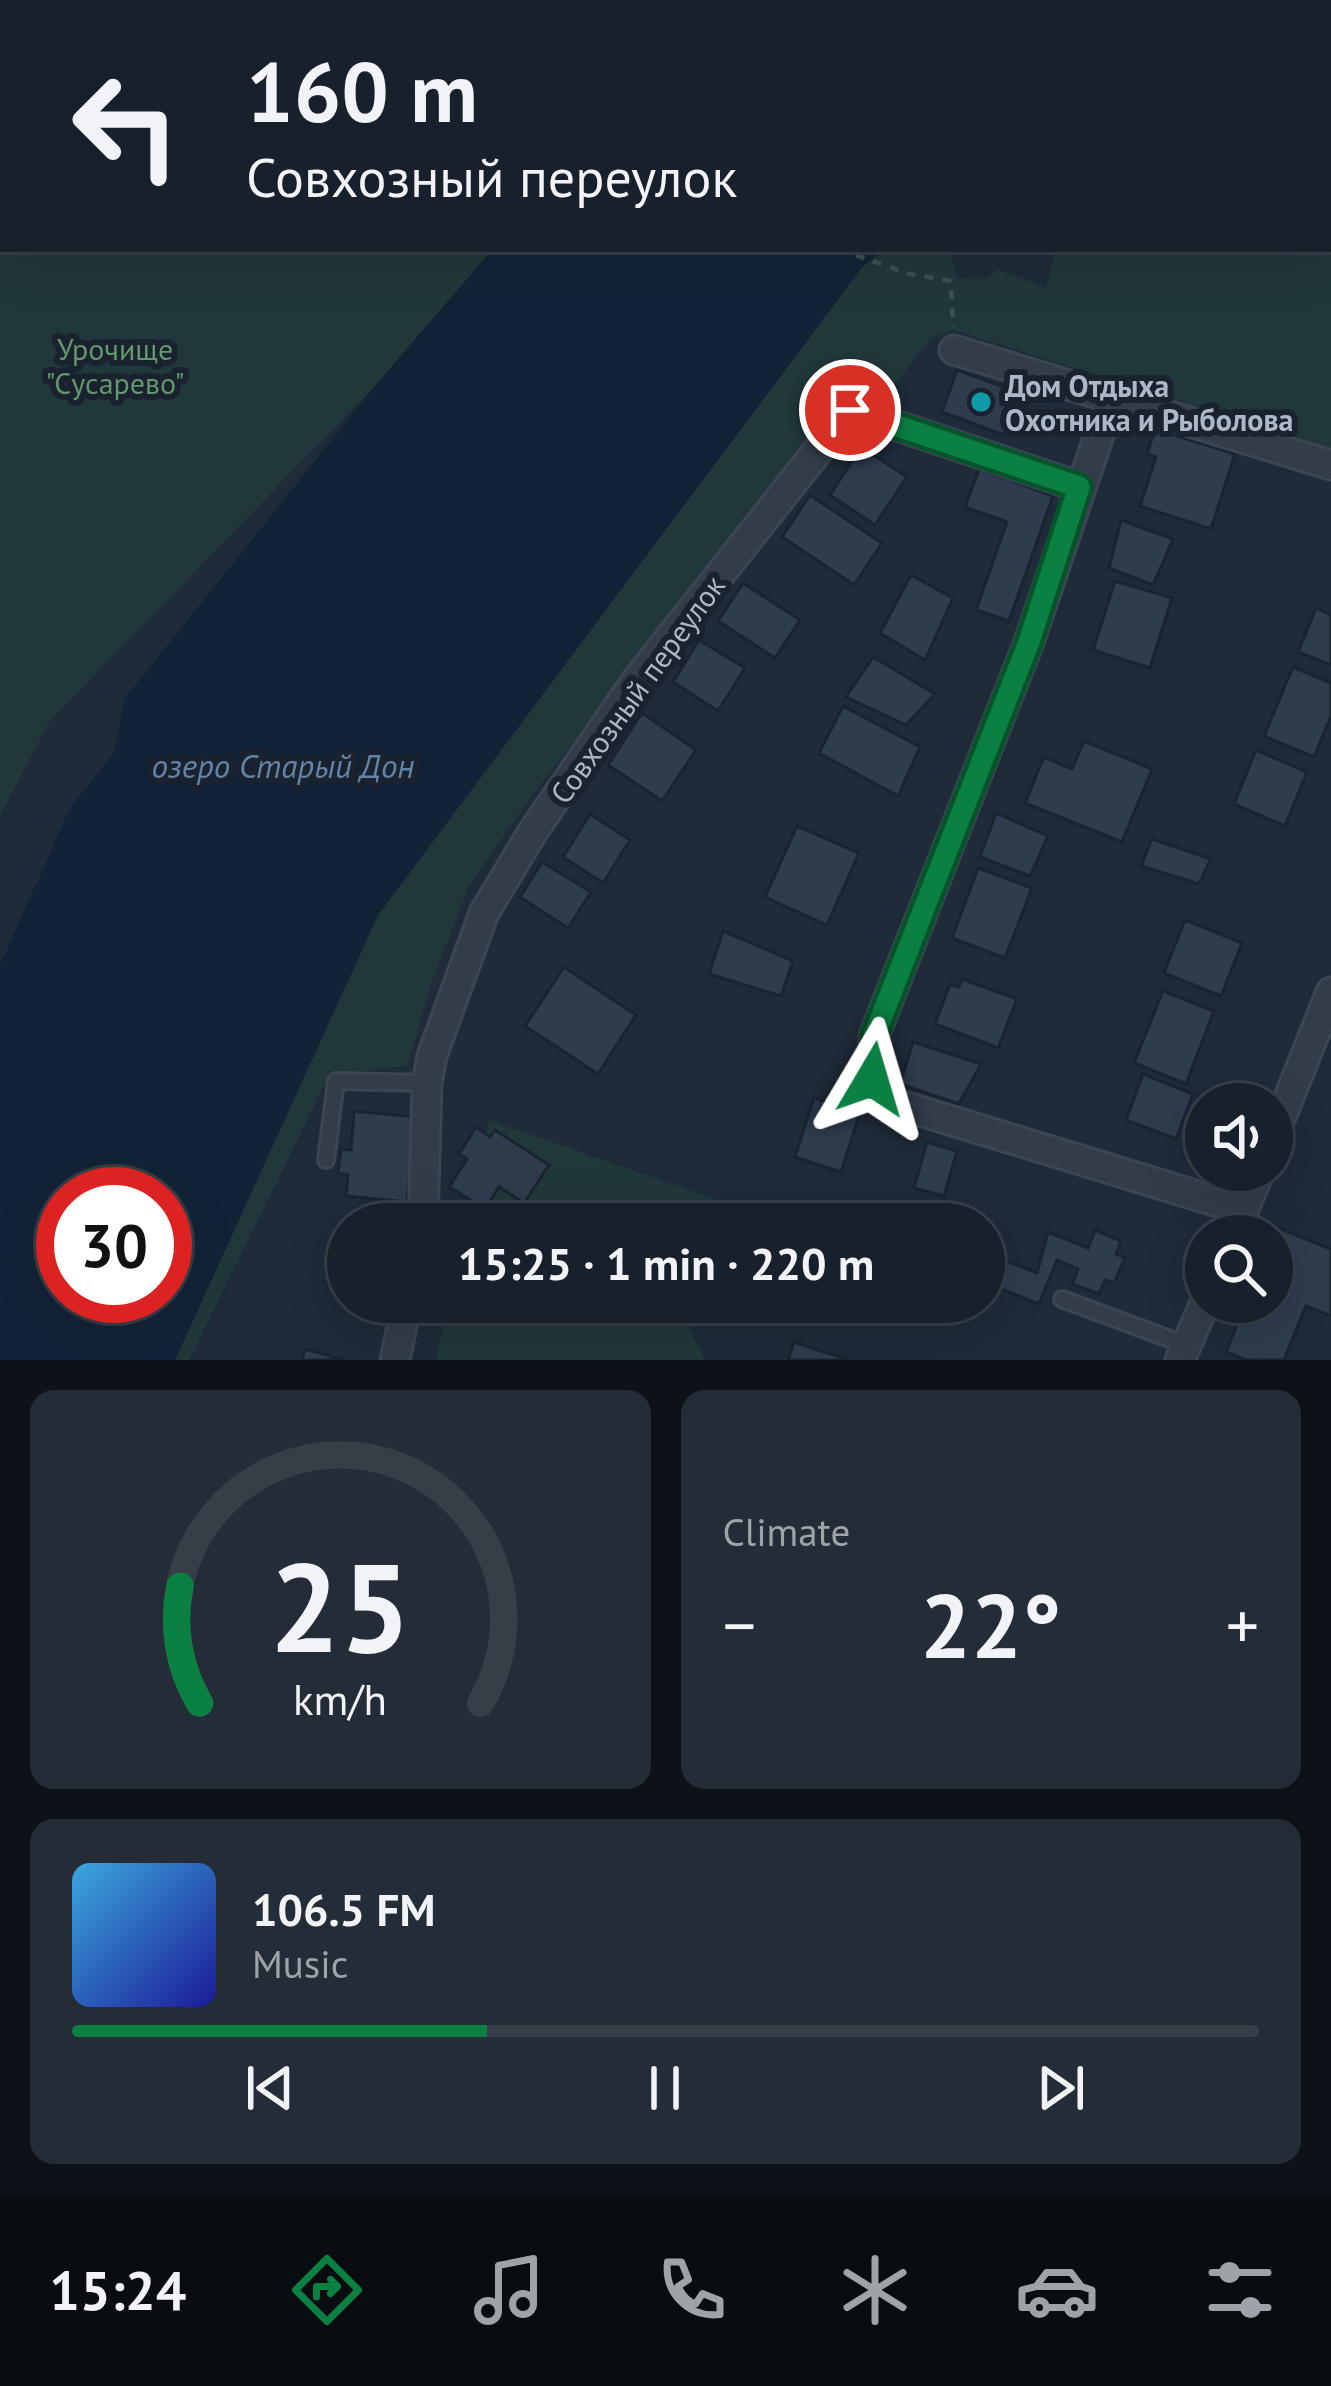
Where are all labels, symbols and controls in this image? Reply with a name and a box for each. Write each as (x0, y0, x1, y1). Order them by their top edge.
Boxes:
text: 160 m (246, 36, 478, 145)
icon: left (48, 48, 204, 204)
text: Совхозный переулок (246, 142, 737, 212)
park label: Урочище "Сусарево" (46, 329, 185, 402)
pin (799, 359, 901, 461)
place label: Дом Отдыха Охотника и Рыболова (1005, 366, 1293, 439)
icon: arrive (817, 377, 883, 443)
marker: Дом Отдыха Охотника и Рыболова (968, 389, 994, 415)
street label: Совхозный переулок (541, 567, 733, 811)
water label: озеро Старый Дон (151, 744, 415, 787)
position arrow (809, 1016, 935, 1142)
map controls (1185, 1083, 1293, 1323)
button: sound (1185, 1083, 1293, 1191)
speed limit sign: 30 (36, 1167, 192, 1323)
button: search (1185, 1215, 1293, 1323)
text: 15:25 · 1 min · 220 m (458, 1234, 874, 1292)
text: Climate (723, 1506, 850, 1557)
text: 25 (269, 1525, 411, 1686)
text: 22° (920, 1566, 1061, 1683)
text: − (723, 1582, 756, 1667)
text: + (1226, 1582, 1259, 1667)
text: km/h (293, 1670, 387, 1726)
text: 106.5 FM (252, 1880, 435, 1938)
text: Music (252, 1938, 348, 1989)
icon: previous (237, 2055, 303, 2121)
icon: pause (632, 2055, 698, 2121)
icon: next (1028, 2055, 1094, 2121)
icon: directions (285, 2248, 369, 2332)
icon: music (467, 2248, 551, 2332)
icon: phone (650, 2248, 734, 2332)
icon: climate (833, 2248, 917, 2332)
icon: car (1015, 2248, 1099, 2332)
icon: filters (1198, 2248, 1282, 2332)
text: 15:24 (49, 2255, 186, 2325)

